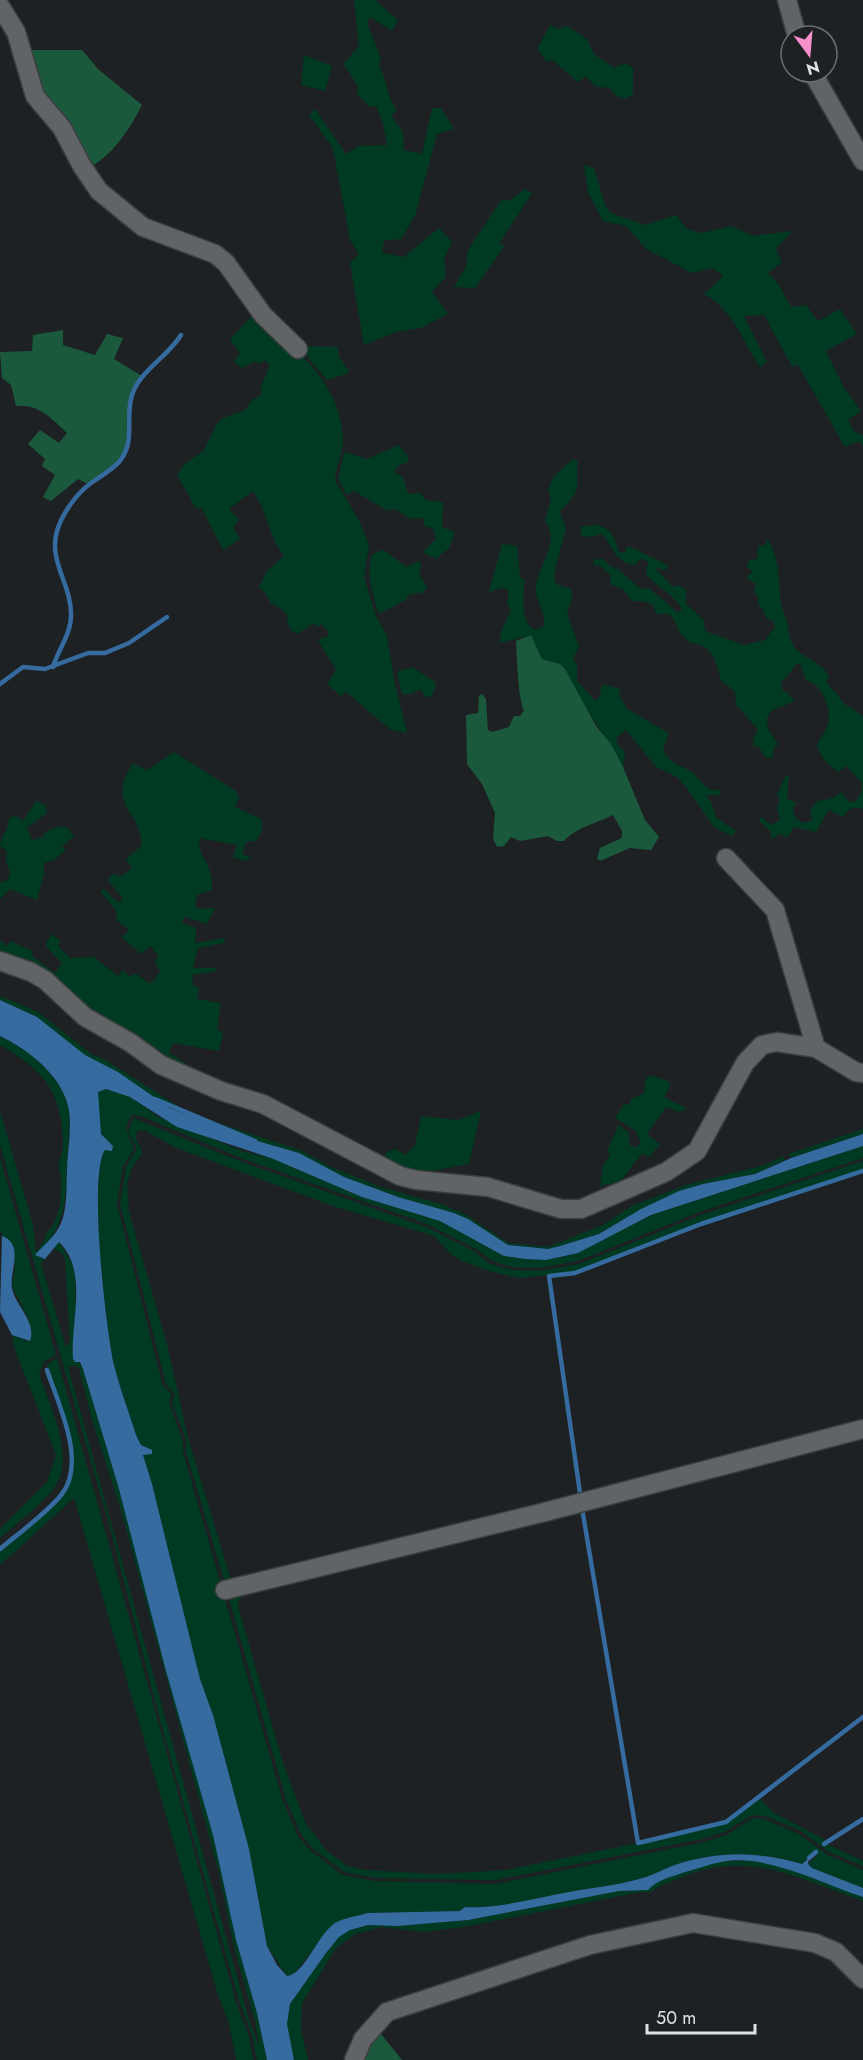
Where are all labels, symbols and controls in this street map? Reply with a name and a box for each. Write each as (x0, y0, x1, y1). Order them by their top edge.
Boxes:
north arrow (779, 24, 839, 84)
text: N (804, 55, 822, 81)
scale bar (647, 1997, 755, 2035)
text: 50 m (656, 2005, 696, 2031)

